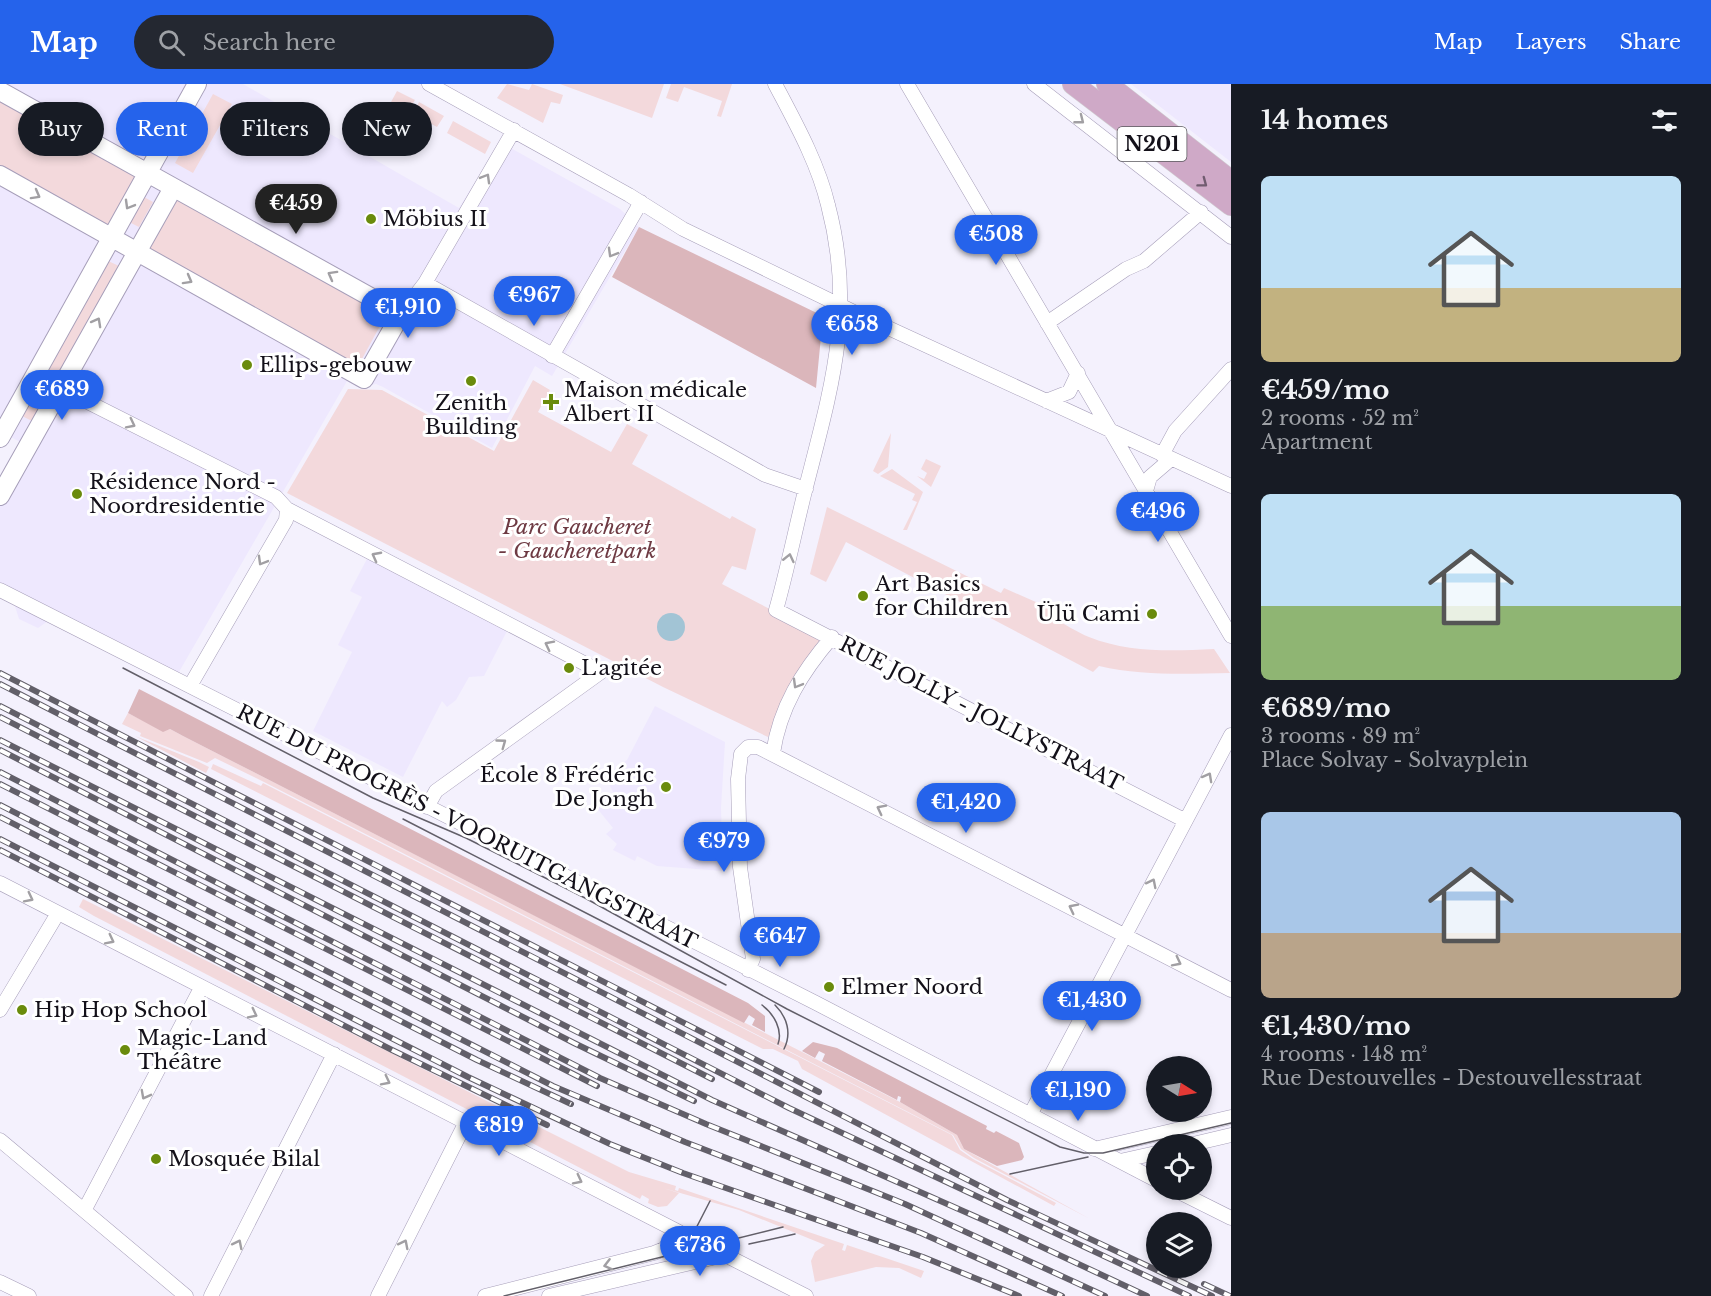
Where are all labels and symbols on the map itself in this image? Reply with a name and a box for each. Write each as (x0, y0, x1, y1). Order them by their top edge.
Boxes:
one-way arrow (1073, 113, 1084, 124)
road number: N201 (1118, 127, 1186, 161)
one-way arrow (479, 174, 491, 185)
one-way arrow (1196, 176, 1207, 187)
pin: €459 (260, 184, 332, 235)
one-way arrow (30, 188, 41, 199)
one-way arrow (125, 199, 136, 209)
place label: Möbius II (383, 206, 487, 232)
marker: Möbius II (364, 212, 378, 226)
pin: €508 (960, 215, 1032, 266)
one-way arrow (607, 247, 619, 257)
one-way arrow (327, 271, 338, 282)
one-way arrow (182, 272, 192, 284)
pin: €967 (498, 276, 570, 327)
pin: €1,910 (359, 288, 457, 339)
pin: €658 (816, 305, 888, 356)
one-way arrow (90, 318, 102, 328)
place label: Ellips-gebouw (259, 352, 413, 378)
marker: Ellips-gebouw (240, 358, 254, 372)
pin: €689 (26, 370, 98, 421)
marker: Zenith Building (464, 374, 478, 388)
place label: Maison médicale Albert II (563, 377, 747, 427)
place label: Zenith Building (425, 390, 518, 440)
marker: Maison médicale Albert II (542, 393, 560, 411)
one-way arrow (125, 417, 135, 428)
place label: Résidence Nord - Noordresidentie (89, 469, 276, 519)
marker: Résidence Nord - Noordresidentie (70, 487, 84, 501)
pin: €496 (1122, 492, 1194, 543)
park label: Parc Gaucheret - Gaucheretpark (498, 514, 656, 564)
one-way arrow (371, 551, 382, 563)
one-way arrow (782, 553, 795, 563)
one-way arrow (258, 555, 270, 565)
place label: Art Basics for Children (874, 571, 1008, 621)
marker: Art Basics for Children (856, 589, 870, 603)
place label: Ülü Cami (1037, 601, 1140, 627)
marker: Ülü Cami (1145, 607, 1159, 621)
street label: RUE JOLLY - JOLLYSTRAAT (835, 631, 1127, 797)
one-way arrow (545, 641, 556, 653)
place label: L'agitée (581, 655, 662, 681)
marker: L'agitée (562, 661, 576, 675)
one-way arrow (793, 678, 804, 688)
street label: RUE DU PROGRÈS - VOORUITGANGSTRAAT (232, 699, 702, 955)
one-way arrow (496, 739, 507, 750)
place label: École 8 Frédéric De Jongh (480, 762, 654, 812)
one-way arrow (1201, 773, 1212, 783)
marker: École 8 Frédéric De Jongh (659, 780, 673, 794)
pin: €1,420 (917, 783, 1015, 834)
one-way arrow (877, 805, 888, 816)
pin: €979 (688, 822, 760, 873)
one-way arrow (1145, 878, 1156, 889)
one-way arrow (22, 891, 33, 902)
one-way arrow (1069, 904, 1080, 915)
pin: €647 (744, 917, 816, 968)
one-way arrow (103, 933, 114, 944)
one-way arrow (1171, 955, 1182, 966)
place label: Elmer Noord (841, 974, 983, 1000)
marker: Elmer Noord (822, 980, 836, 994)
pin: €1,430 (1043, 981, 1141, 1032)
place label: Hip Hop School (34, 997, 207, 1023)
marker: Hip Hop School (15, 1003, 29, 1017)
one-way arrow (247, 1006, 258, 1018)
place label: Magic-Land Théâtre (137, 1025, 267, 1075)
marker: Magic-Land Théâtre (118, 1043, 132, 1057)
north arrow (1146, 1056, 1212, 1122)
pin: €1,190 (1029, 1071, 1127, 1122)
one-way arrow (380, 1074, 390, 1085)
one-way arrow (141, 1089, 152, 1100)
pin: €819 (463, 1106, 535, 1157)
place label: Mosquée Bilal (168, 1146, 320, 1172)
marker: Mosquée Bilal (149, 1152, 163, 1166)
one-way arrow (572, 1173, 582, 1184)
pin: €736 (664, 1226, 736, 1277)
one-way arrow (230, 1239, 242, 1250)
one-way arrow (397, 1239, 409, 1250)
one-way arrow (603, 1257, 613, 1270)

